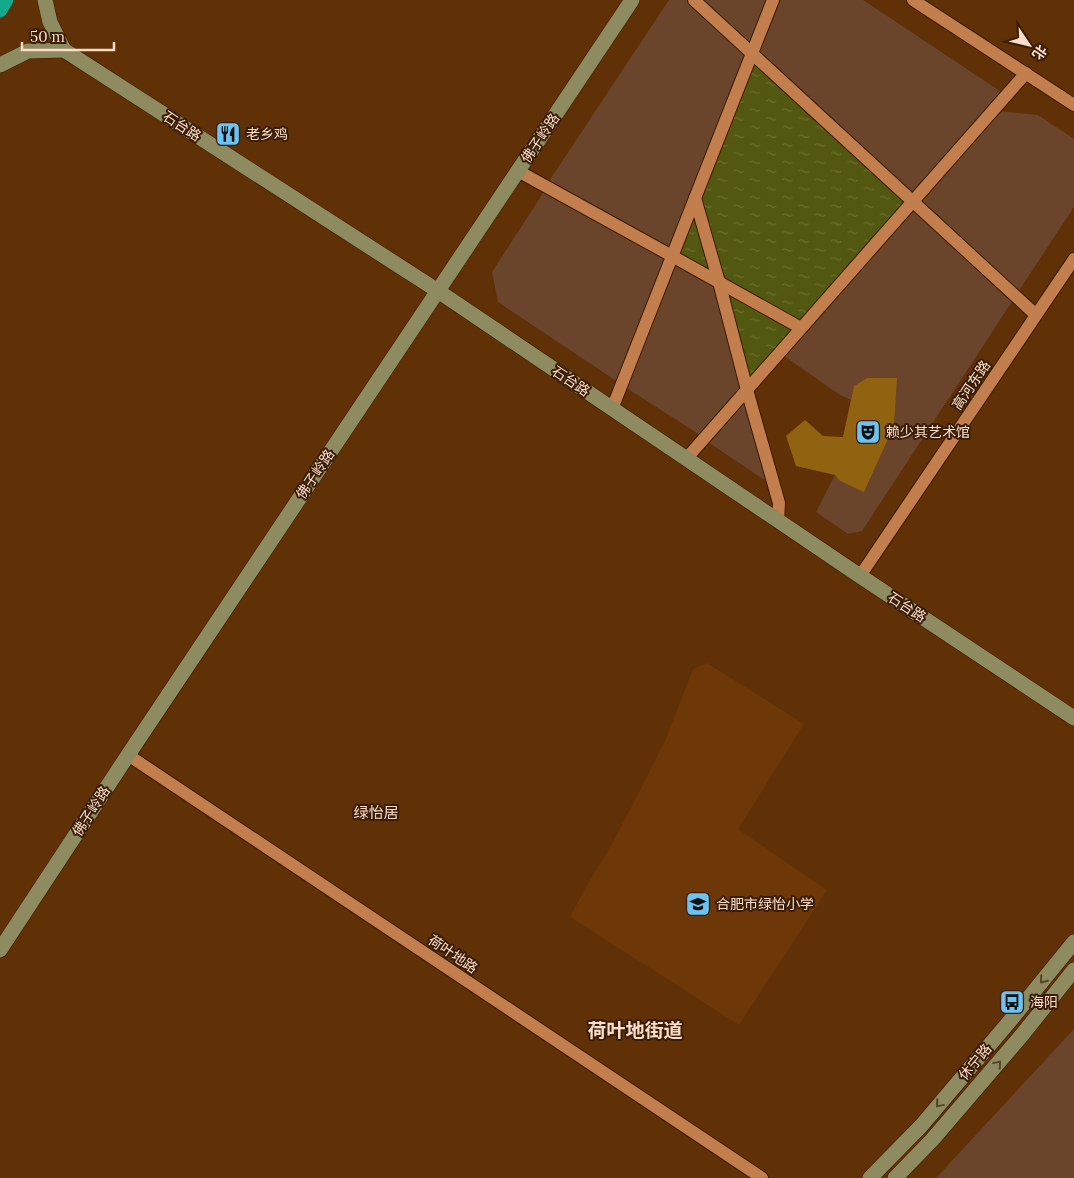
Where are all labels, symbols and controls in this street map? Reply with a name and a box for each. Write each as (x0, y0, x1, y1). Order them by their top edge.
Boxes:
scale bar (22, 20, 115, 52)
north arrow (1004, 20, 1054, 70)
text: 50 m (30, 27, 65, 46)
text: 北 (1028, 42, 1051, 63)
street label: 石台路 (159, 107, 205, 145)
street label: 佛子岭路 (517, 110, 563, 166)
restaurant icon: 老乡鸡 (215, 121, 241, 147)
place label: 老乡鸡 (246, 125, 288, 143)
street label: 高河东路 (948, 357, 994, 413)
street label: 石台路 (549, 362, 593, 400)
theatre icon: 赖少其艺术馆 (855, 419, 881, 445)
place label: 赖少其艺术馆 (886, 423, 970, 441)
street label: 佛子岭路 (292, 446, 338, 502)
street label: 石台路 (884, 588, 930, 626)
street label: 佛子岭路 (68, 783, 114, 839)
district label: 绿怡居 (353, 803, 399, 822)
school or university icon: 合肥市绿怡小学 (685, 891, 711, 917)
place label: 合肥市绿怡小学 (716, 895, 814, 913)
street label: 荷叶地路 (425, 931, 481, 977)
one-way arrow (1040, 974, 1049, 983)
bus stop icon: 海阳 (999, 989, 1025, 1015)
place label: 海阳 (1030, 993, 1058, 1011)
district label: 荷叶地街道 (587, 1018, 683, 1042)
street label: 休宁路 (955, 1040, 995, 1084)
one-way arrow (992, 1060, 1001, 1069)
one-way arrow (936, 1099, 945, 1108)

